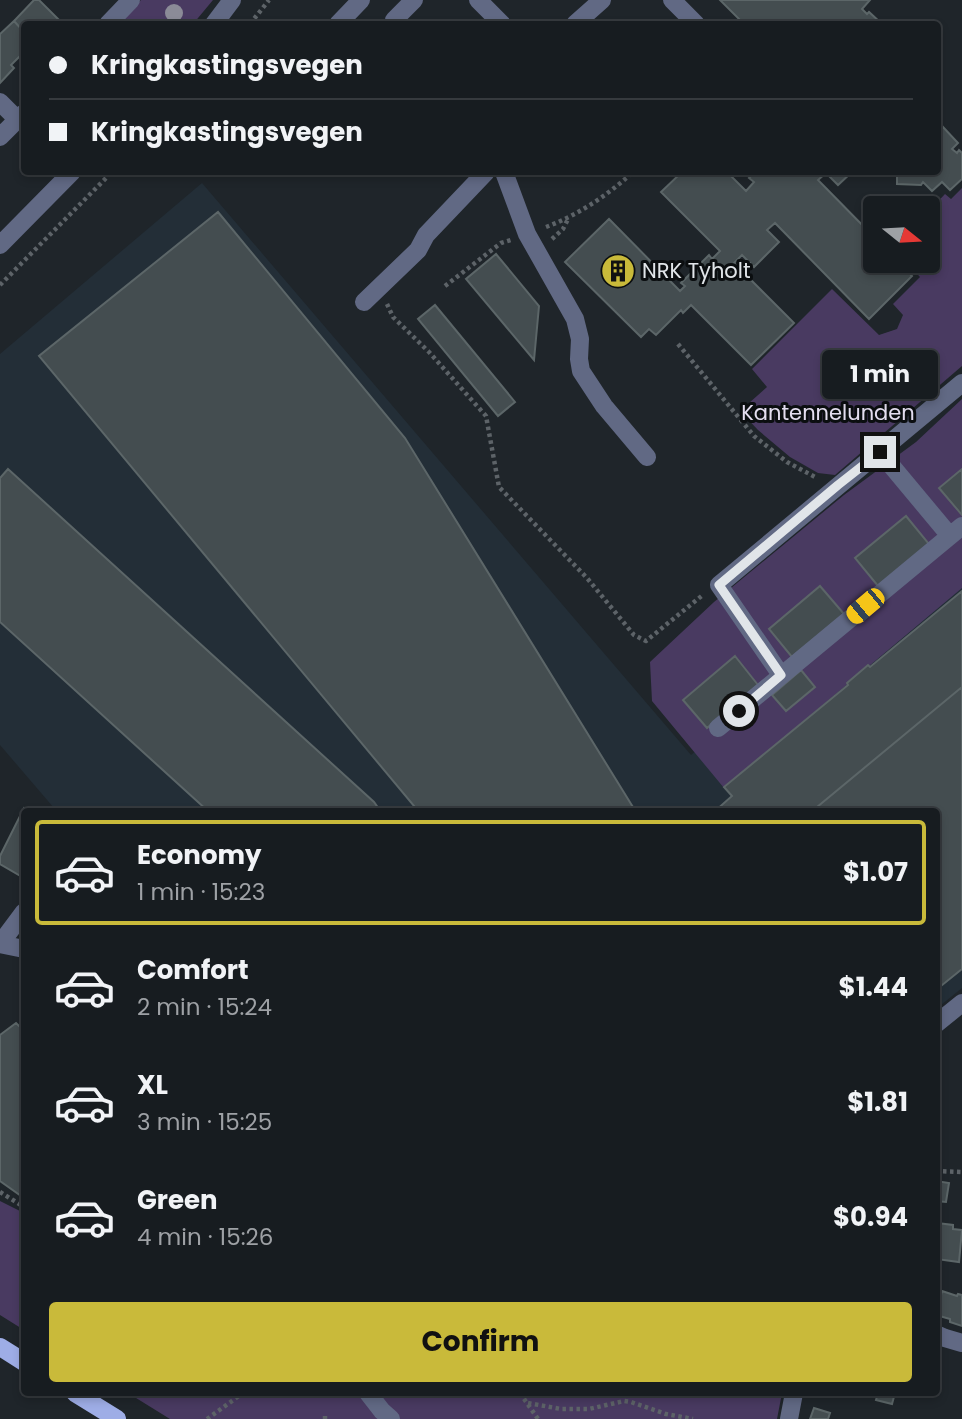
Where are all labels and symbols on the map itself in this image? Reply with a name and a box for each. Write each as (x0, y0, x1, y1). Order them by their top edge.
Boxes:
north arrow (863, 196, 940, 273)
building icon: NRK Tyholt (599, 252, 637, 290)
place label: NRK Tyholt (642, 256, 751, 285)
callout: 1 min (822, 350, 938, 400)
park label: Kantennelunden (741, 398, 915, 427)
route end (864, 436, 896, 468)
car (843, 584, 888, 628)
route start (723, 695, 755, 727)

